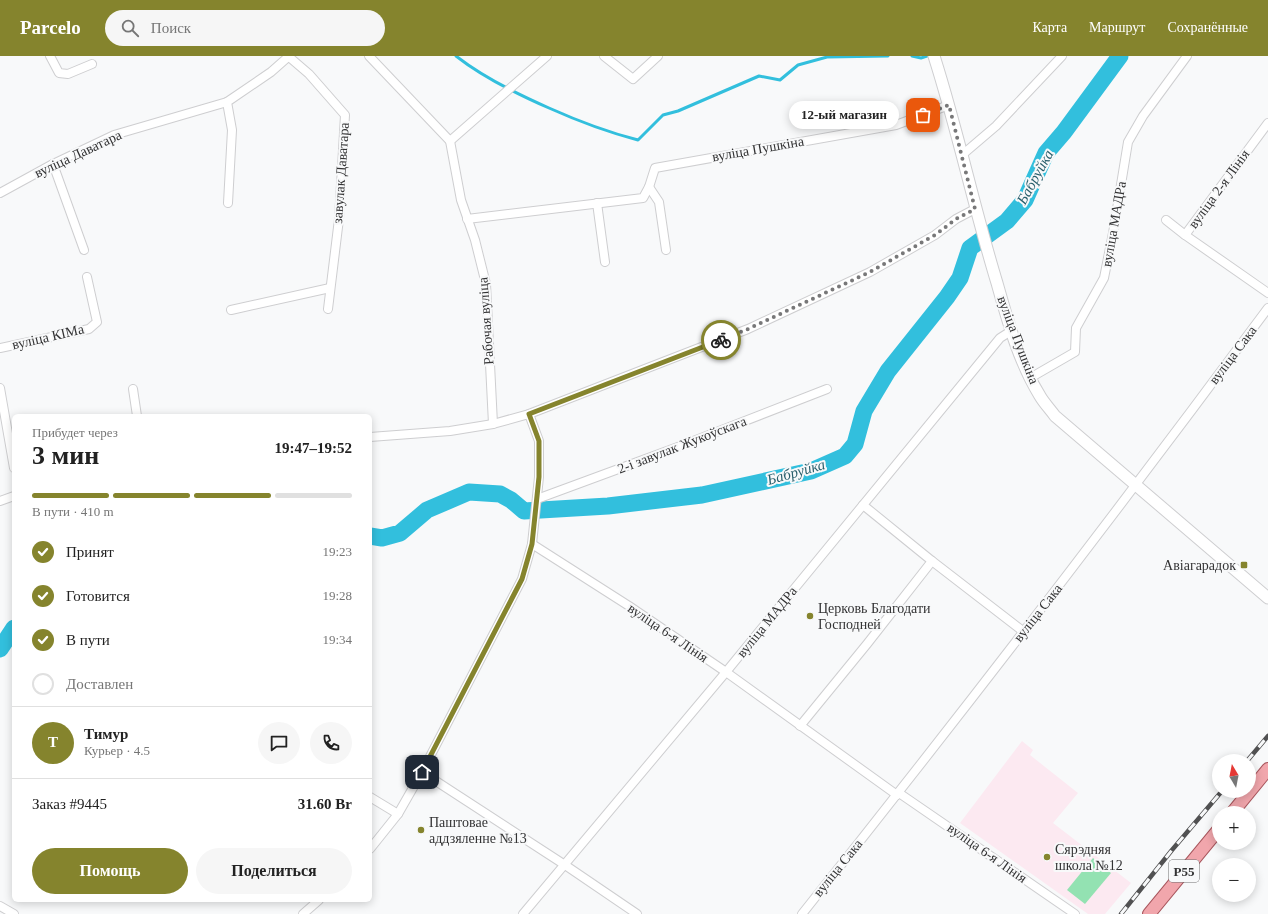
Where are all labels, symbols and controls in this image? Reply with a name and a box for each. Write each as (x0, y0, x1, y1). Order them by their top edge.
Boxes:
search box (105, 10, 385, 46)
text: Parcelo (20, 17, 81, 38)
icon: search (119, 17, 141, 39)
text: Поиск (151, 20, 191, 36)
text: Карта (1032, 20, 1067, 35)
text: Маршрут (1089, 20, 1145, 35)
text: Сохранённые (1167, 20, 1248, 35)
pin (906, 98, 940, 132)
callout: 12-ый магазин (789, 101, 899, 129)
icon: bag (912, 104, 934, 126)
text: 12-ый магазин (801, 107, 887, 122)
street label: завулак Даватара (330, 121, 352, 224)
street label: вуліца Даватара (32, 127, 125, 181)
street label: вуліца Пушкіна (711, 133, 806, 164)
street label: вуліца 2-я Лінія (1185, 146, 1253, 231)
water label: Бабруйка (1013, 147, 1056, 208)
street label: вуліца МАДРа (1099, 179, 1129, 268)
street label: Рабочая вуліца (475, 276, 497, 365)
street label: вуліца Пушкіна (994, 294, 1042, 387)
courier (701, 320, 741, 360)
street label: вуліца КІМа (11, 321, 86, 353)
street label: вуліца Сака (1206, 322, 1260, 387)
icon: bike (710, 329, 732, 351)
street label: 2-і завулак Жукоўскага (615, 413, 749, 477)
text: Прибудет через (32, 425, 118, 440)
text: 19:47–19:52 (275, 440, 352, 456)
text: 3 мин (32, 441, 99, 470)
water label: Бабруйка (764, 456, 827, 488)
text: В пути · 410 m (32, 504, 114, 519)
icon: check (32, 541, 54, 563)
text: Принят (66, 544, 114, 560)
text: 19:23 (322, 544, 352, 559)
place label: Авіагарадок (1163, 558, 1236, 573)
marker: Авіагарадок (1239, 560, 1249, 570)
street label: вуліца Сака (1011, 581, 1066, 645)
street label: вуліца МАДРа (734, 583, 801, 660)
icon: check (32, 585, 54, 607)
text: Готовится (66, 588, 130, 604)
text: 19:28 (322, 588, 352, 603)
street label: вуліца 6-я Лінія (625, 601, 711, 666)
place label: Церковь Благодати Господней (818, 601, 931, 632)
marker: Церковь Благодати Господней (805, 611, 815, 621)
icon: check (32, 629, 54, 651)
text: В пути (66, 632, 110, 648)
text: 19:34 (322, 632, 352, 647)
text: Доставлен (66, 676, 133, 692)
button: chat (258, 722, 300, 764)
button: phone (310, 722, 352, 764)
text: Тимур (84, 726, 128, 742)
text: Т (48, 734, 58, 750)
text: Курьер · 4.5 (84, 743, 150, 758)
north arrow (1212, 754, 1256, 798)
map controls (1212, 754, 1256, 902)
pin (405, 755, 439, 789)
icon: home (411, 761, 433, 783)
text: Заказ #9445 (32, 796, 107, 812)
text: 31.60 Br (298, 796, 352, 812)
button: + (1212, 806, 1256, 850)
place label: Паштовае аддзяленне №13 (429, 815, 527, 846)
street label: вуліца 6-я Лінія (944, 820, 1030, 886)
marker: Паштовае аддзяленне №13 (416, 825, 426, 835)
street label: вуліца Сака (810, 836, 866, 900)
place label: Сярэдняя школа №12 (1055, 842, 1123, 873)
button: Помощь (32, 848, 188, 894)
button: Поделиться (196, 848, 352, 894)
marker: Сярэдняя школа №12 (1042, 852, 1052, 862)
button: − (1212, 858, 1256, 902)
road number: Р55 (1169, 860, 1199, 882)

